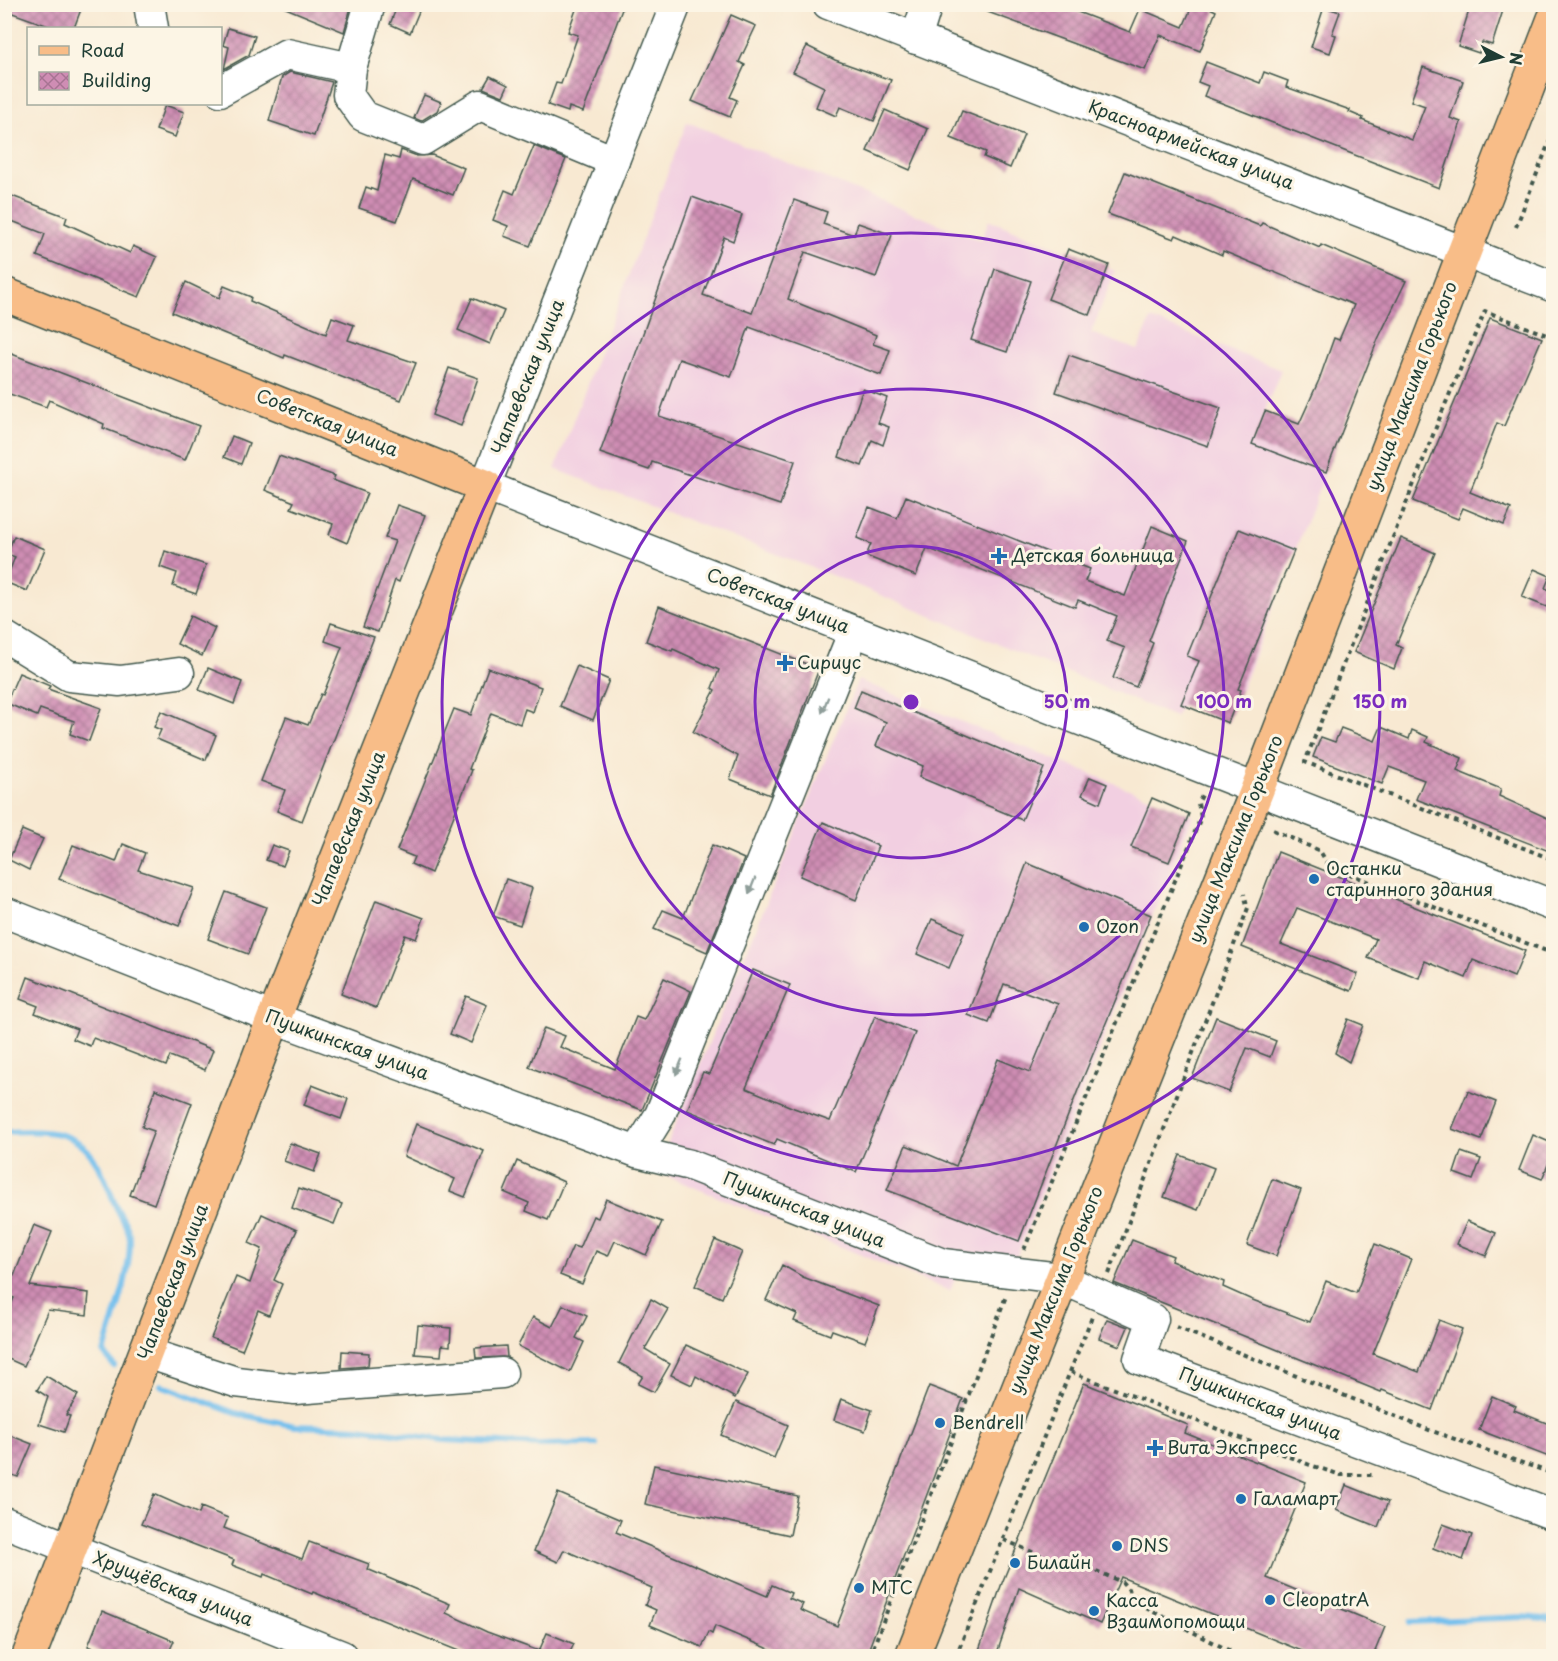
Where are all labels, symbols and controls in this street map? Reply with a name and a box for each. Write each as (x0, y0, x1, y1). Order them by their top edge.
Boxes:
legend (27, 27, 222, 105)
north arrow (1471, 27, 1531, 87)
text: Road (81, 36, 125, 63)
text: N (1504, 51, 1530, 67)
text: Building (81, 66, 151, 93)
street label: Красноармейская улица (1085, 92, 1299, 196)
street label: улица Максима Горького (1358, 277, 1463, 494)
street label: Чапаевская улица (483, 294, 570, 458)
street label: Советская улица (252, 381, 403, 463)
place label: Детская больница (1011, 541, 1175, 568)
marker: Детская больница (990, 547, 1008, 565)
street label: Советская улица (703, 560, 855, 640)
place label: Сириус (797, 648, 861, 675)
marker: Сириус (778, 656, 792, 670)
text: 50 m (1044, 687, 1090, 714)
text: 100 m (1196, 687, 1252, 714)
text: 150 m (1353, 687, 1407, 714)
centre of rings (901, 692, 921, 712)
one-way arrow (819, 696, 829, 714)
street label: улица Максима Горького (1180, 730, 1289, 947)
street label: Чапаевская улица (304, 746, 391, 910)
place label: Останки старинного здания (1326, 854, 1493, 902)
marker: Останки старинного здания (1307, 872, 1321, 886)
one-way arrow (747, 877, 756, 895)
place label: Ozon (1096, 912, 1139, 939)
marker: Ozon (1077, 920, 1091, 934)
street label: Пушкинская улица (262, 1001, 434, 1086)
one-way arrow (674, 1058, 683, 1076)
street label: Пушкинская улица (720, 1164, 890, 1254)
street label: улица Максима Горького (1000, 1181, 1109, 1398)
street label: Чапаевская улица (129, 1199, 214, 1364)
street label: Пушкинская улица (1175, 1359, 1346, 1446)
place label: Bendrell (952, 1408, 1024, 1435)
marker: Bendrell (933, 1416, 947, 1430)
place label: Вита Экспресс (1167, 1433, 1298, 1460)
marker: Вита Экспресс (1148, 1441, 1162, 1455)
place label: Галамарт (1253, 1484, 1338, 1511)
marker: Галамарт (1234, 1492, 1248, 1506)
place label: DNS (1129, 1531, 1169, 1558)
marker: DNS (1110, 1539, 1124, 1553)
street label: Хрущёвская улица (90, 1543, 258, 1632)
place label: Билайн (1027, 1548, 1091, 1575)
marker: Билайн (1008, 1556, 1022, 1570)
place label: МТС (871, 1573, 913, 1600)
marker: МТС (852, 1581, 866, 1595)
place label: CleopatrA (1282, 1585, 1369, 1612)
place label: Касса Взаимопомощи (1106, 1586, 1246, 1634)
marker: CleopatrA (1263, 1593, 1277, 1607)
marker: Касса Взаимопомощи (1087, 1604, 1101, 1618)

